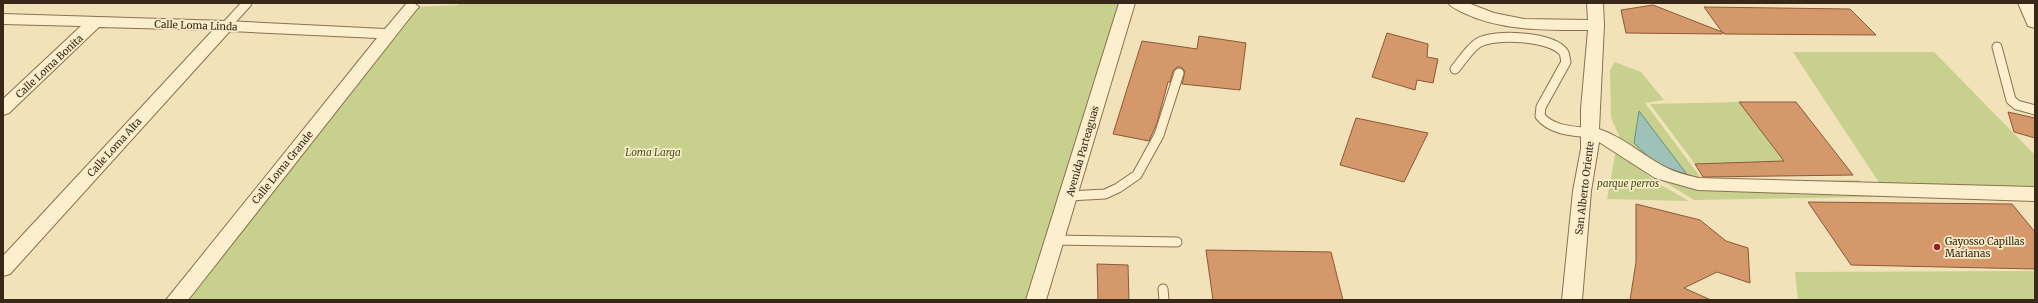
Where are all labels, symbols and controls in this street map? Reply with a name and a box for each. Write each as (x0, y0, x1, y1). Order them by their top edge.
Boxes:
street label: Calle Loma Linda (154, 18, 238, 33)
street label: Calle Loma Bonita (13, 31, 86, 101)
street label: Avenida Parteaguas (1063, 104, 1102, 199)
street label: Calle Loma Alta (84, 115, 145, 180)
street label: Calle Loma Grande (249, 128, 316, 207)
street label: San Alberto Oriente (1572, 141, 1597, 236)
park label: Loma Larga (625, 146, 681, 159)
park label: parque perros (1597, 177, 1659, 190)
place label: Gayosso Capillas Marianas (1945, 235, 2025, 260)
marker: Gayosso Capillas Marianas (1932, 242, 1942, 252)

